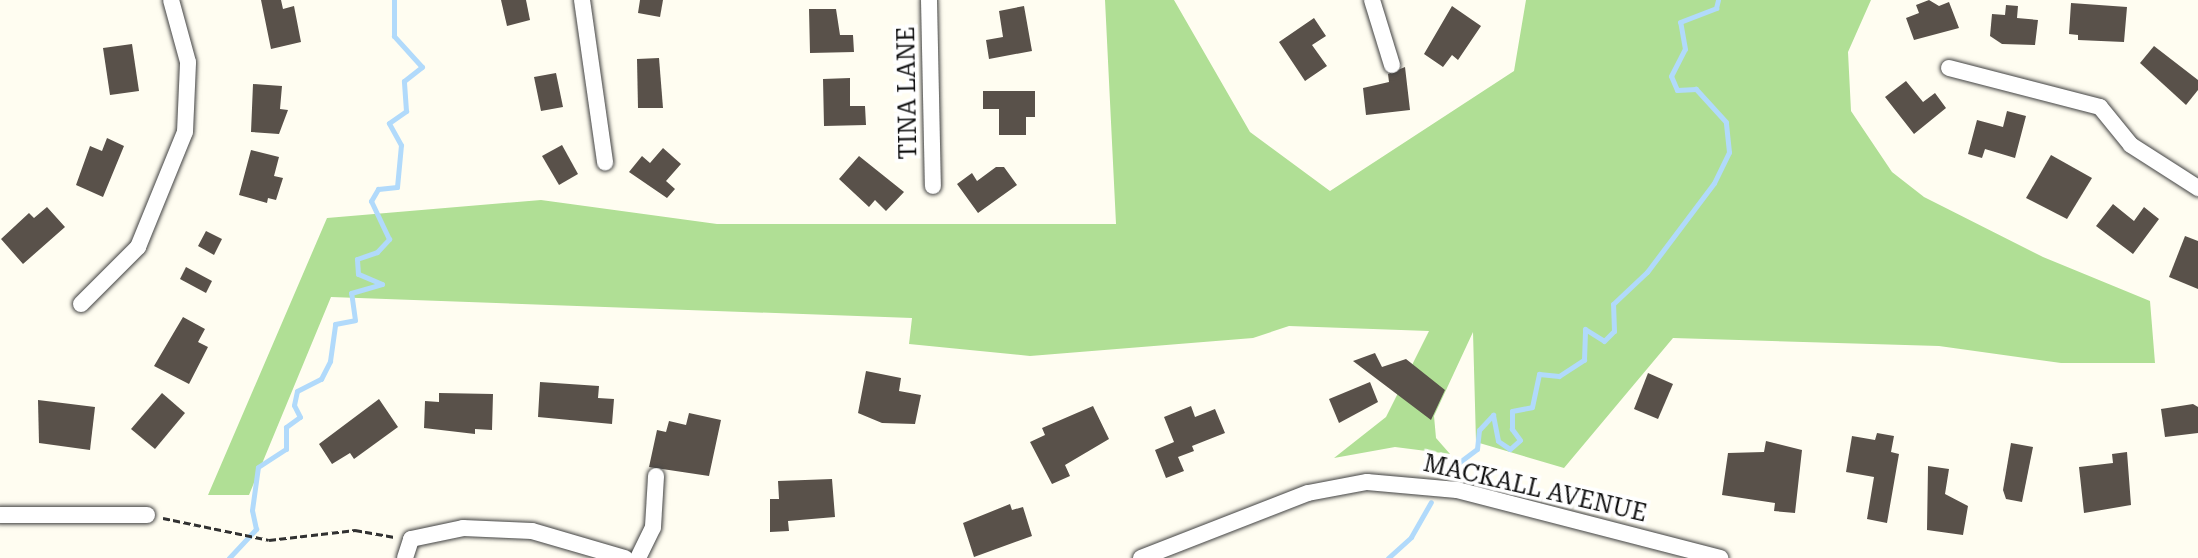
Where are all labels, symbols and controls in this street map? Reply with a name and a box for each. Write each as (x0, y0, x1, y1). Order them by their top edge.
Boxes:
street label: TINA LANE (892, 26, 924, 160)
street label: MACKALL AVENUE (1421, 449, 1649, 529)

